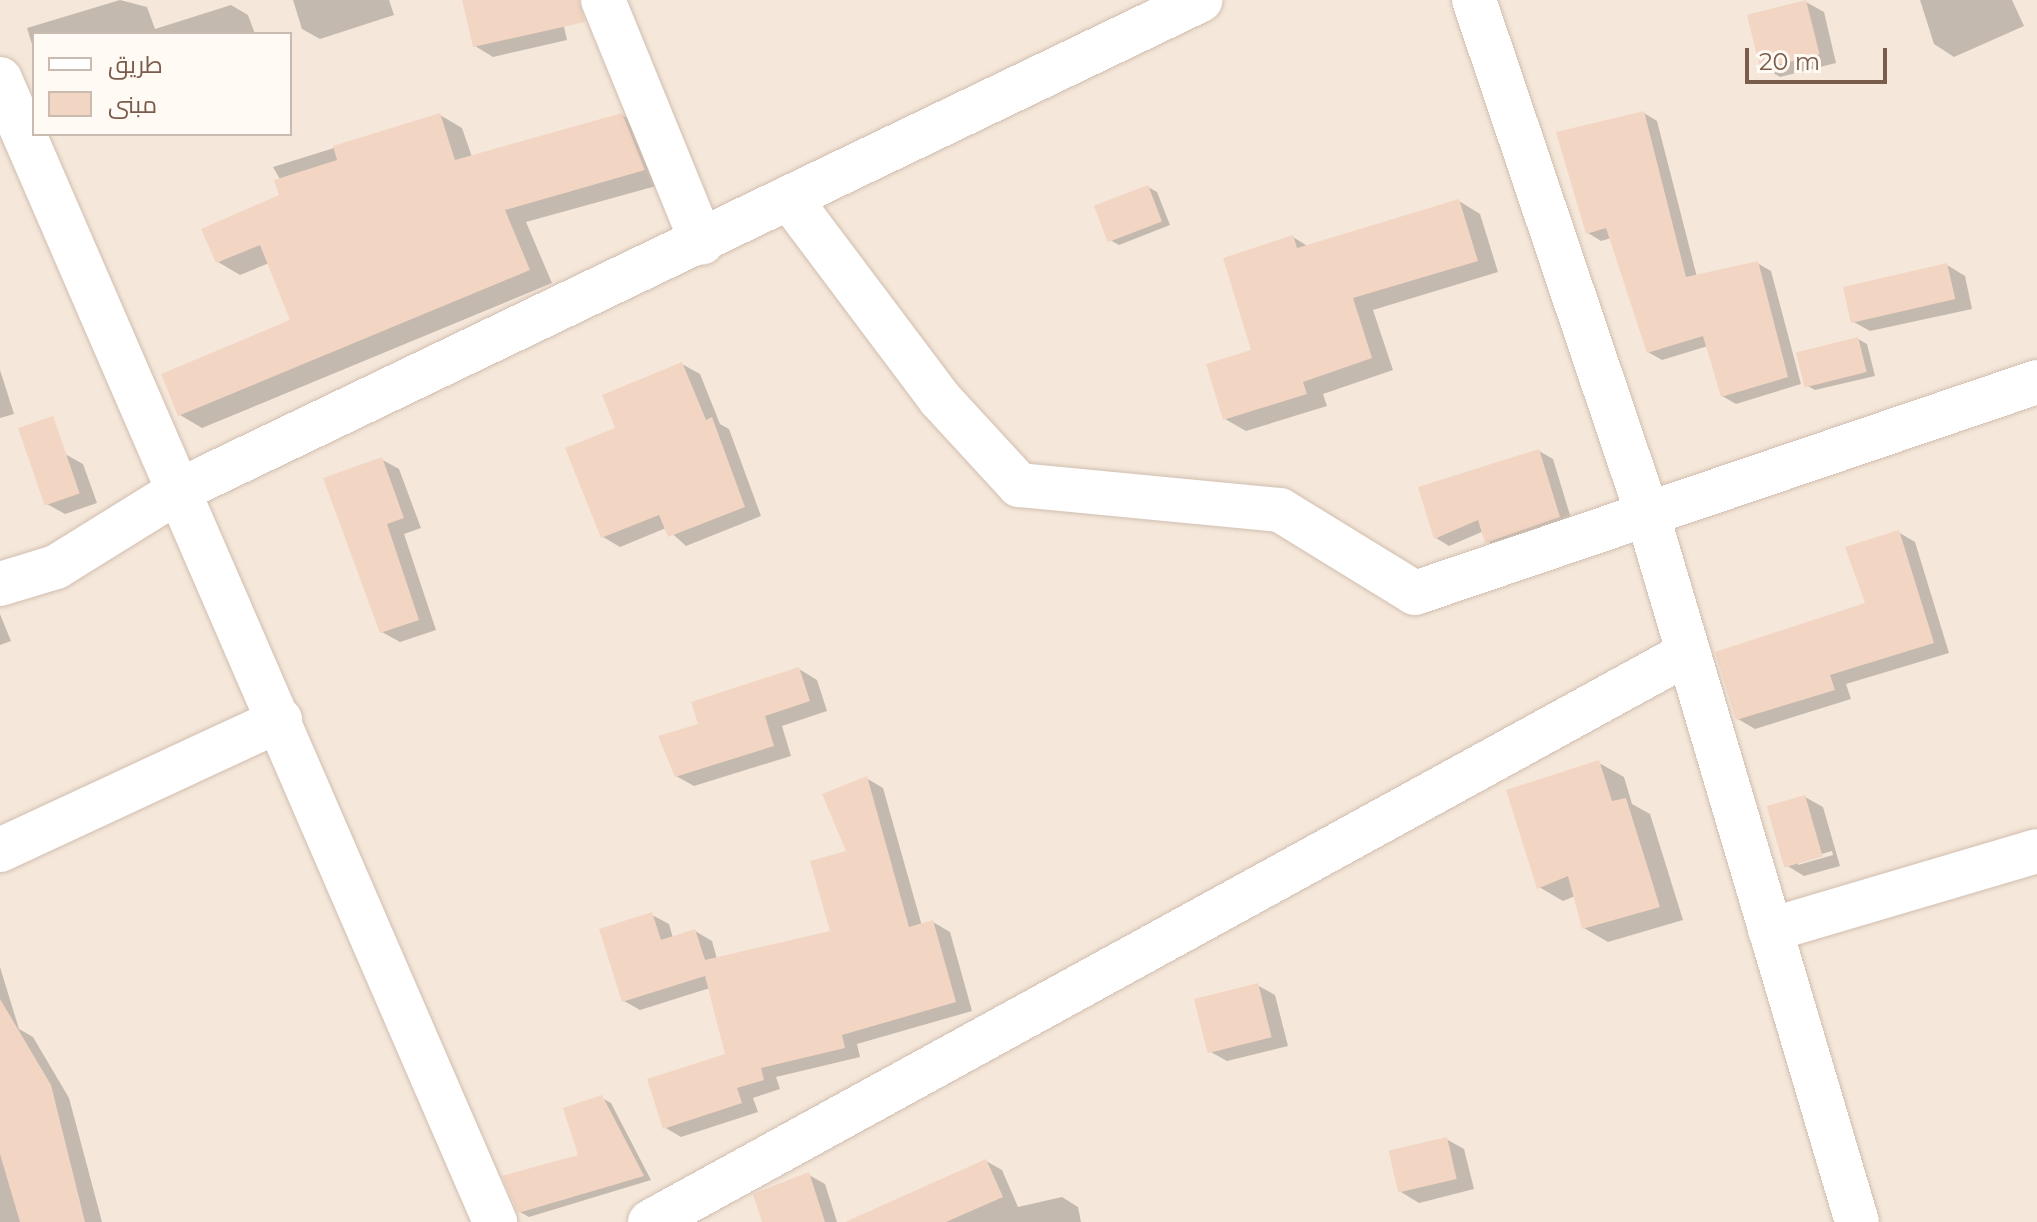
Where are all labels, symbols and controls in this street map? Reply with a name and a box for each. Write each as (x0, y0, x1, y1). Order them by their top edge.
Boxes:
legend (32, 32, 292, 136)
scale bar (1749, 32, 1891, 82)
text: 20 m (1759, 47, 1820, 76)
text: طريق (108, 50, 163, 79)
text: مبنى (108, 90, 157, 119)

